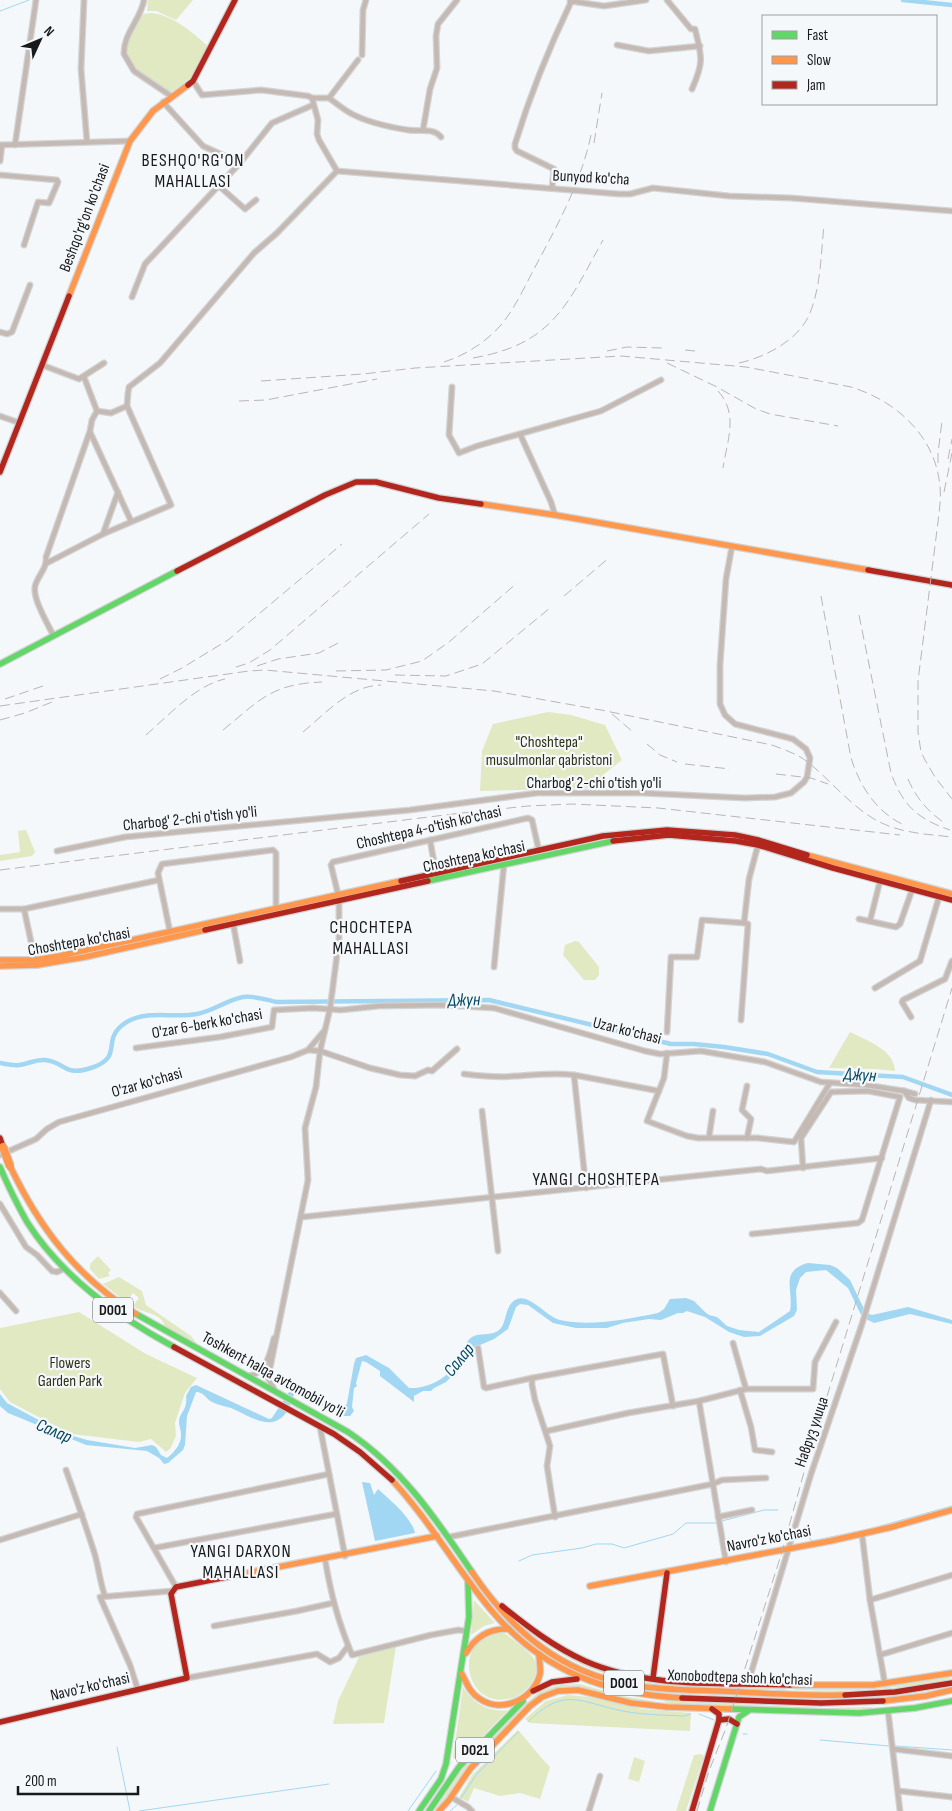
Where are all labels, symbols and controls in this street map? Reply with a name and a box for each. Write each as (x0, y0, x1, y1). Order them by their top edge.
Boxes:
north arrow (15, 15, 65, 65)
legend (762, 15, 937, 105)
text: N (40, 23, 58, 40)
text: Fast (807, 26, 829, 45)
text: Slow (807, 51, 831, 70)
text: Jam (806, 76, 825, 95)
district label: BESHQO'RG'ON MAHALLASI (142, 150, 244, 192)
street label: Beshqo'rg'on ko'chasi (56, 161, 114, 275)
street label: Bunyod ko'cha (552, 166, 630, 190)
park label: "Choshtepa" musulmonlar qabristoni (486, 733, 612, 770)
street label: Charbog' 2-chi o'tish yo'li (527, 774, 661, 793)
street label: Charbog' 2-chi o'tish yo'li (122, 802, 258, 835)
street label: Choshtepa 4-o'tish ko'chasi (355, 802, 503, 854)
street label: Choshtepa ko'chasi (421, 837, 527, 877)
district label: CHOCHTEPA MAHALLASI (329, 917, 413, 959)
street label: Choshtepa ko'chasi (26, 924, 132, 960)
water label: Джун (447, 989, 481, 1011)
street label: O'zar 6-berk ko'chasi (150, 1005, 264, 1043)
street label: Uzar ko'chasi (591, 1013, 663, 1049)
water label: Джун (842, 1063, 877, 1087)
street label: O'zar ko'chasi (109, 1064, 185, 1102)
district label: YANGI CHOSHTEPA (532, 1169, 660, 1190)
road number: D001 (93, 1298, 133, 1322)
street label: Toshkent halqa avtomobil yo'li (198, 1328, 348, 1422)
water label: Салар (439, 1339, 479, 1381)
park label: Flowers Garden Park (38, 1354, 102, 1391)
street label: Навруз улица (791, 1394, 833, 1470)
water label: Салар (33, 1414, 76, 1448)
street label: Navro'z ko'chasi (725, 1522, 813, 1556)
district label: YANGI DARXON MAHALLASI (190, 1541, 292, 1583)
street label: Xonobodtepa shoh ko'chasi (666, 1666, 813, 1690)
street label: Navo'z ko'chasi (48, 1669, 132, 1705)
road number: D001 (604, 1670, 644, 1696)
road number: D021 (456, 1738, 494, 1762)
scale bar (18, 1764, 138, 1796)
text: 200 m (25, 1772, 57, 1791)

